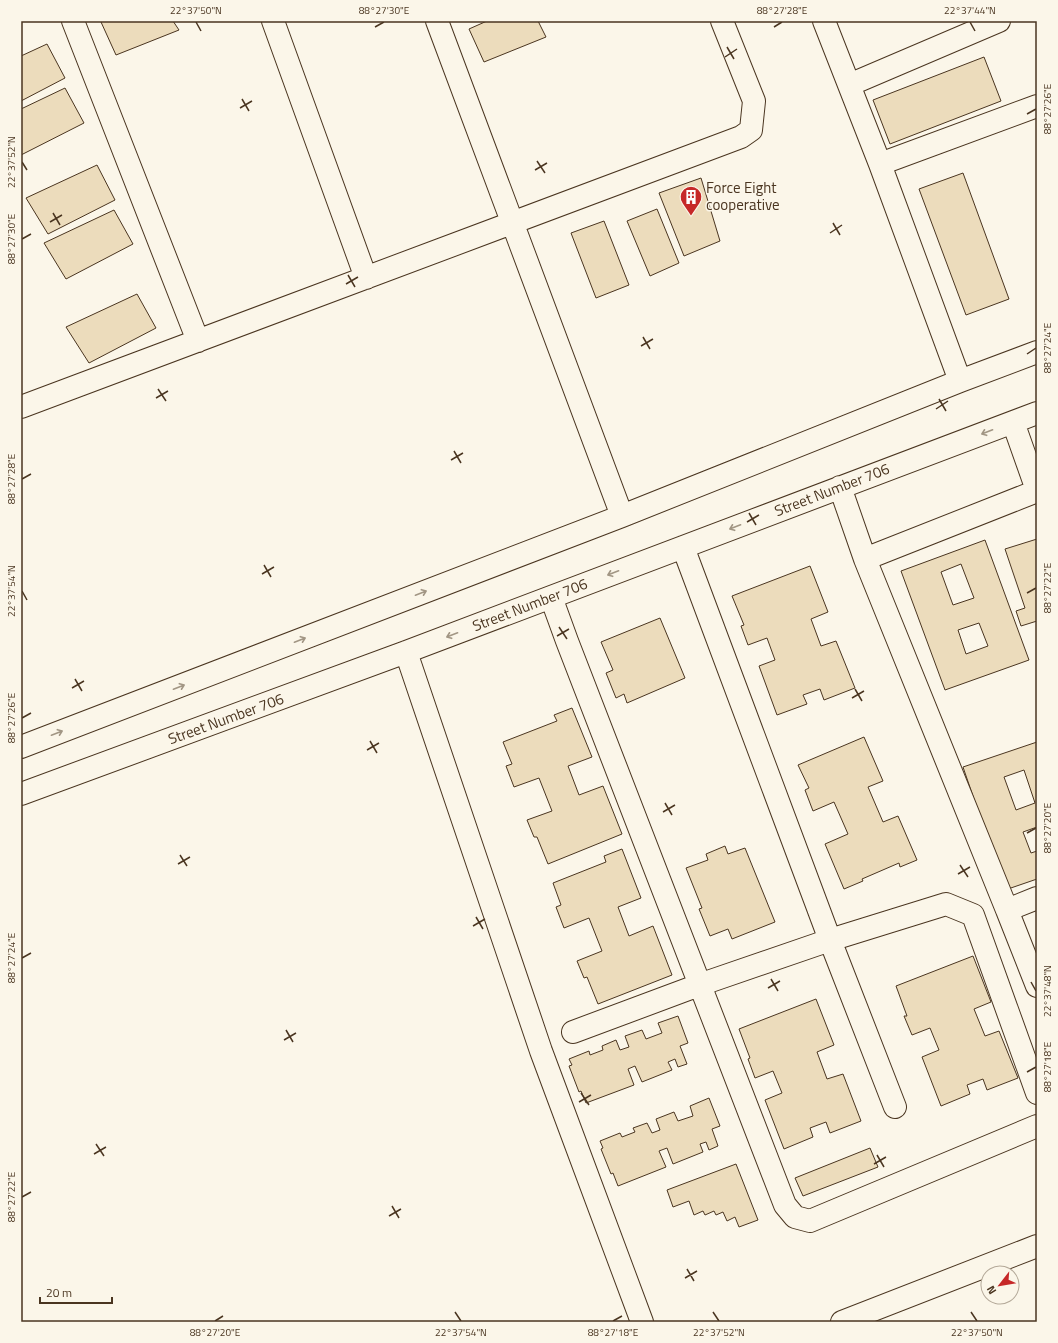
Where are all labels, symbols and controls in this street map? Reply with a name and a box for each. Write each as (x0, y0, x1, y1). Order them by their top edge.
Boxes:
text: 22°37'50"N (170, 3, 222, 18)
text: 88°27'30"E (359, 3, 410, 18)
text: 88°27'28"E (757, 3, 808, 18)
text: 22°37'44"N (944, 3, 996, 18)
text: 88°27'26"E (1040, 83, 1055, 134)
text: 22°37'52"N (4, 136, 19, 188)
place label: Force Eight cooperative (706, 176, 780, 216)
building icon: Force Eight cooperative (678, 184, 704, 217)
text: 88°27'30"E (4, 213, 19, 264)
text: 88°27'24"E (1040, 322, 1055, 373)
one-way arrow (982, 429, 994, 437)
text: 88°27'28"E (4, 453, 19, 504)
street label: Street Number 706 (771, 457, 893, 522)
one-way arrow (729, 524, 741, 532)
text: 88°27'22"E (1040, 562, 1055, 613)
text: 22°37'54"N (4, 565, 19, 617)
one-way arrow (608, 570, 620, 578)
street label: Street Number 706 (469, 572, 591, 637)
one-way arrow (415, 589, 427, 597)
one-way arrow (447, 631, 459, 639)
one-way arrow (294, 635, 306, 643)
one-way arrow (172, 682, 184, 690)
street label: Street Number 706 (165, 687, 287, 750)
text: 88°27'26"E (4, 692, 19, 743)
one-way arrow (51, 729, 63, 737)
text: 88°27'20"E (1040, 802, 1055, 853)
text: 88°27'24"E (4, 932, 19, 983)
text: 22°37'48"N (1040, 965, 1055, 1017)
text: 88°27'18"E (1040, 1041, 1055, 1092)
text: 88°27'22"E (4, 1171, 19, 1222)
north arrow (980, 1265, 1020, 1305)
scale bar (40, 1279, 112, 1305)
text: 20 m (46, 1283, 72, 1302)
text: N (983, 1283, 1000, 1298)
text: 88°27'20"E (190, 1325, 241, 1340)
text: 22°37'54"N (435, 1325, 487, 1340)
text: 88°27'18"E (588, 1325, 639, 1340)
text: 22°37'52"N (693, 1325, 745, 1340)
text: 22°37'50"N (951, 1325, 1003, 1340)

